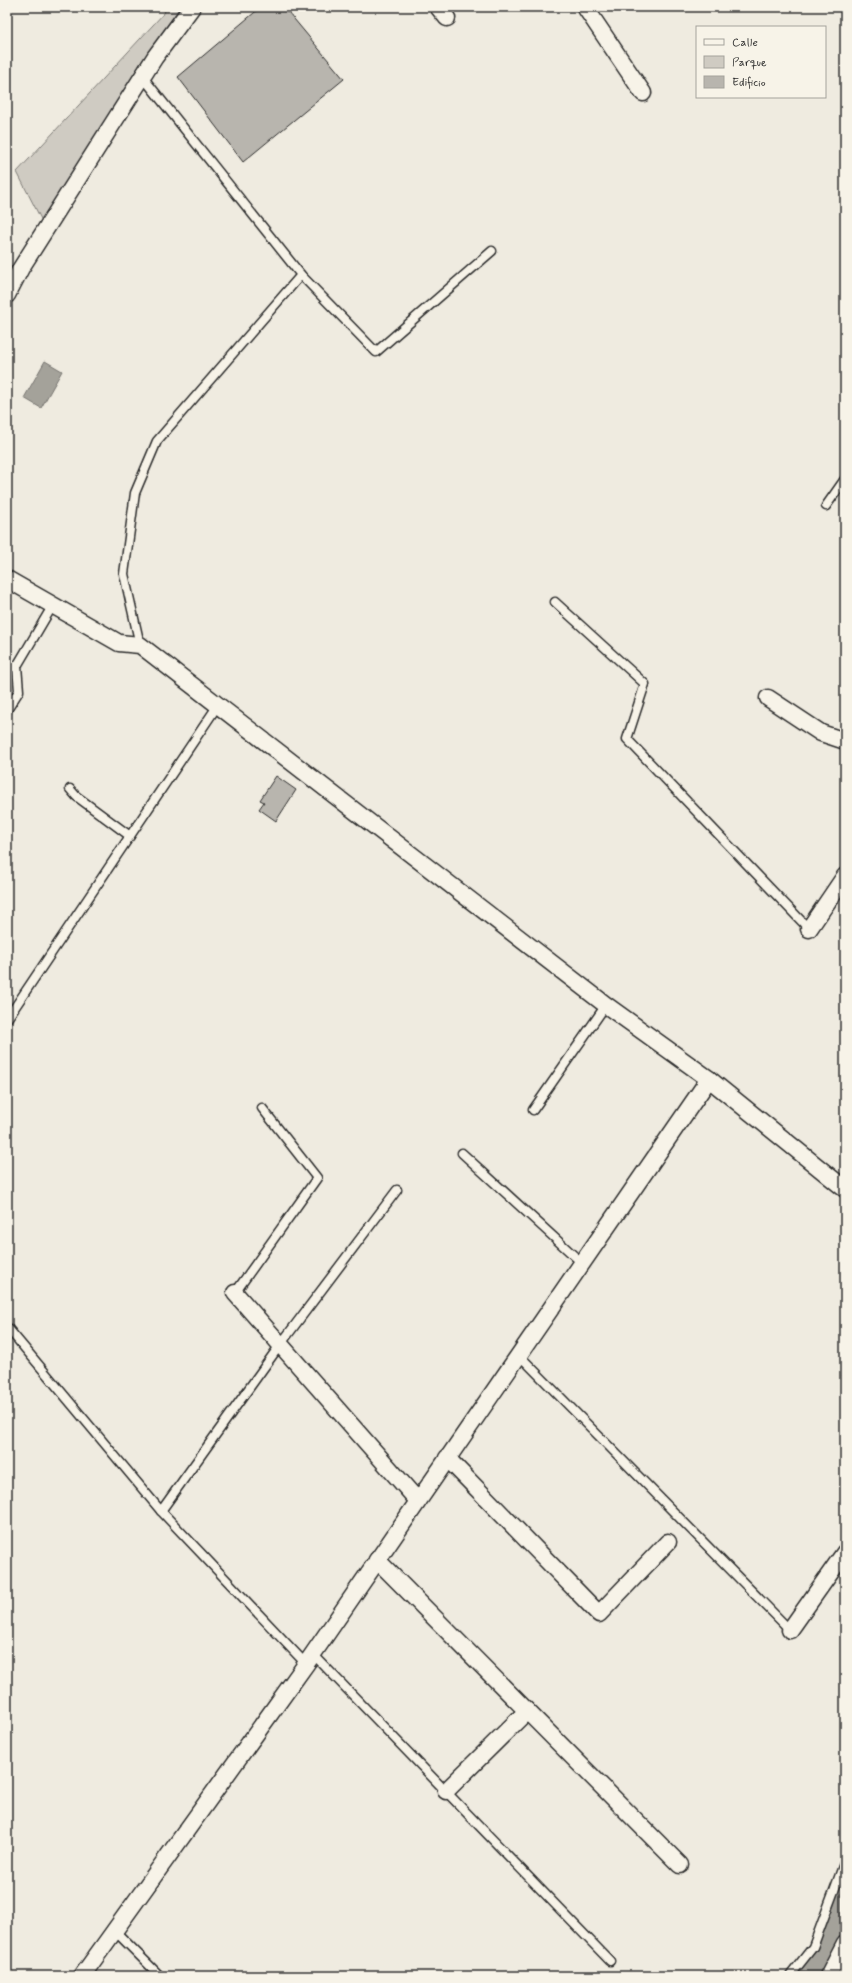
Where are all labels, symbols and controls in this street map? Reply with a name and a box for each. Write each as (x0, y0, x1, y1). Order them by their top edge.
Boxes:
legend (696, 26, 826, 98)
text: Calle (732, 35, 758, 51)
text: Parque (732, 55, 767, 71)
text: Edificio (732, 75, 766, 91)

